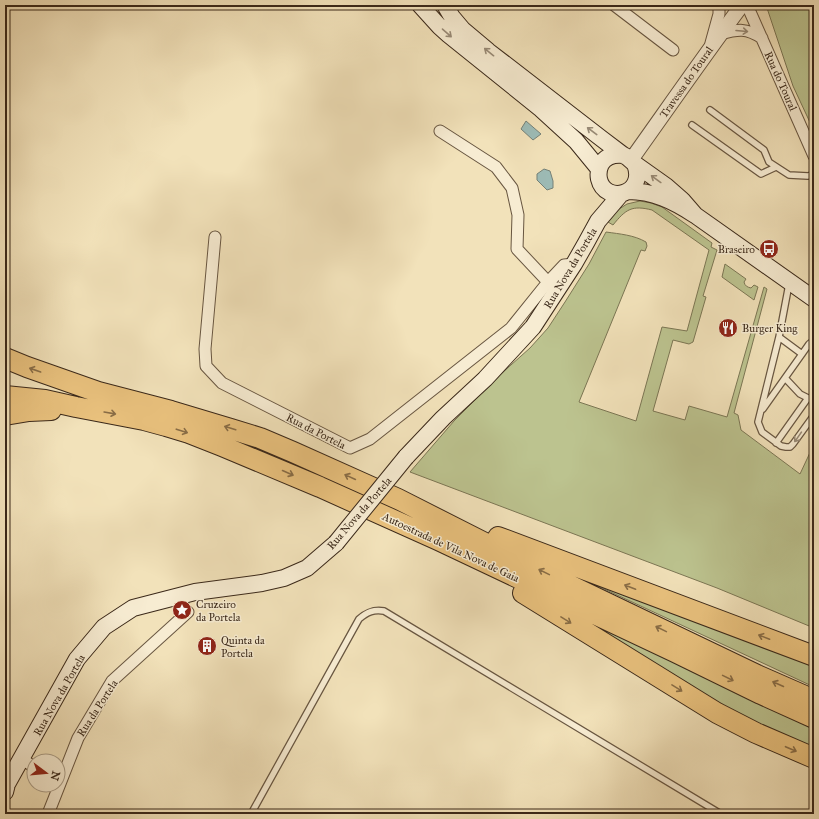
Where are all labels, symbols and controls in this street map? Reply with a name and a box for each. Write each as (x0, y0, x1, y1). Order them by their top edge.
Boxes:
one-way arrow (735, 27, 748, 34)
one-way arrow (442, 28, 452, 37)
street label: Travessa do Toural (657, 44, 716, 120)
one-way arrow (483, 48, 494, 57)
street label: Rua do Toural (762, 49, 799, 113)
one-way arrow (587, 127, 598, 135)
one-way arrow (651, 175, 662, 183)
street label: Rua Nova da Portela (541, 225, 600, 311)
bus stop icon: Braseiro (758, 238, 780, 260)
place label: Braseiro (718, 243, 755, 256)
restaurant icon: Burger King (717, 317, 739, 339)
place label: Burger King (742, 322, 798, 335)
one-way arrow (28, 366, 41, 373)
one-way arrow (104, 410, 117, 418)
street label: Rua da Portela (284, 411, 348, 452)
one-way arrow (223, 424, 236, 431)
one-way arrow (175, 428, 188, 435)
one-way arrow (794, 431, 802, 442)
one-way arrow (281, 470, 293, 477)
one-way arrow (344, 473, 356, 480)
street label: Rua Nova da Portela (324, 474, 395, 552)
street label: Autoestrada de Vila Nova de Gaia (379, 510, 522, 585)
one-way arrow (538, 568, 550, 575)
one-way arrow (624, 582, 636, 590)
place label: Cruzeiro da Portela (196, 598, 241, 624)
place icon: Cruzeiro da Portela (171, 599, 193, 621)
one-way arrow (560, 616, 572, 624)
one-way arrow (655, 624, 667, 632)
one-way arrow (759, 633, 771, 641)
place label: Quinta da Portela (221, 634, 265, 660)
building icon: Quinta da Portela (196, 635, 218, 657)
street label: Rua Nova da Portela (31, 652, 88, 738)
one-way arrow (721, 675, 733, 682)
street label: Rua da Portela (74, 677, 121, 739)
one-way arrow (773, 680, 785, 687)
one-way arrow (671, 684, 683, 692)
one-way arrow (785, 746, 797, 753)
north arrow (26, 753, 66, 793)
text: N (47, 769, 63, 783)

